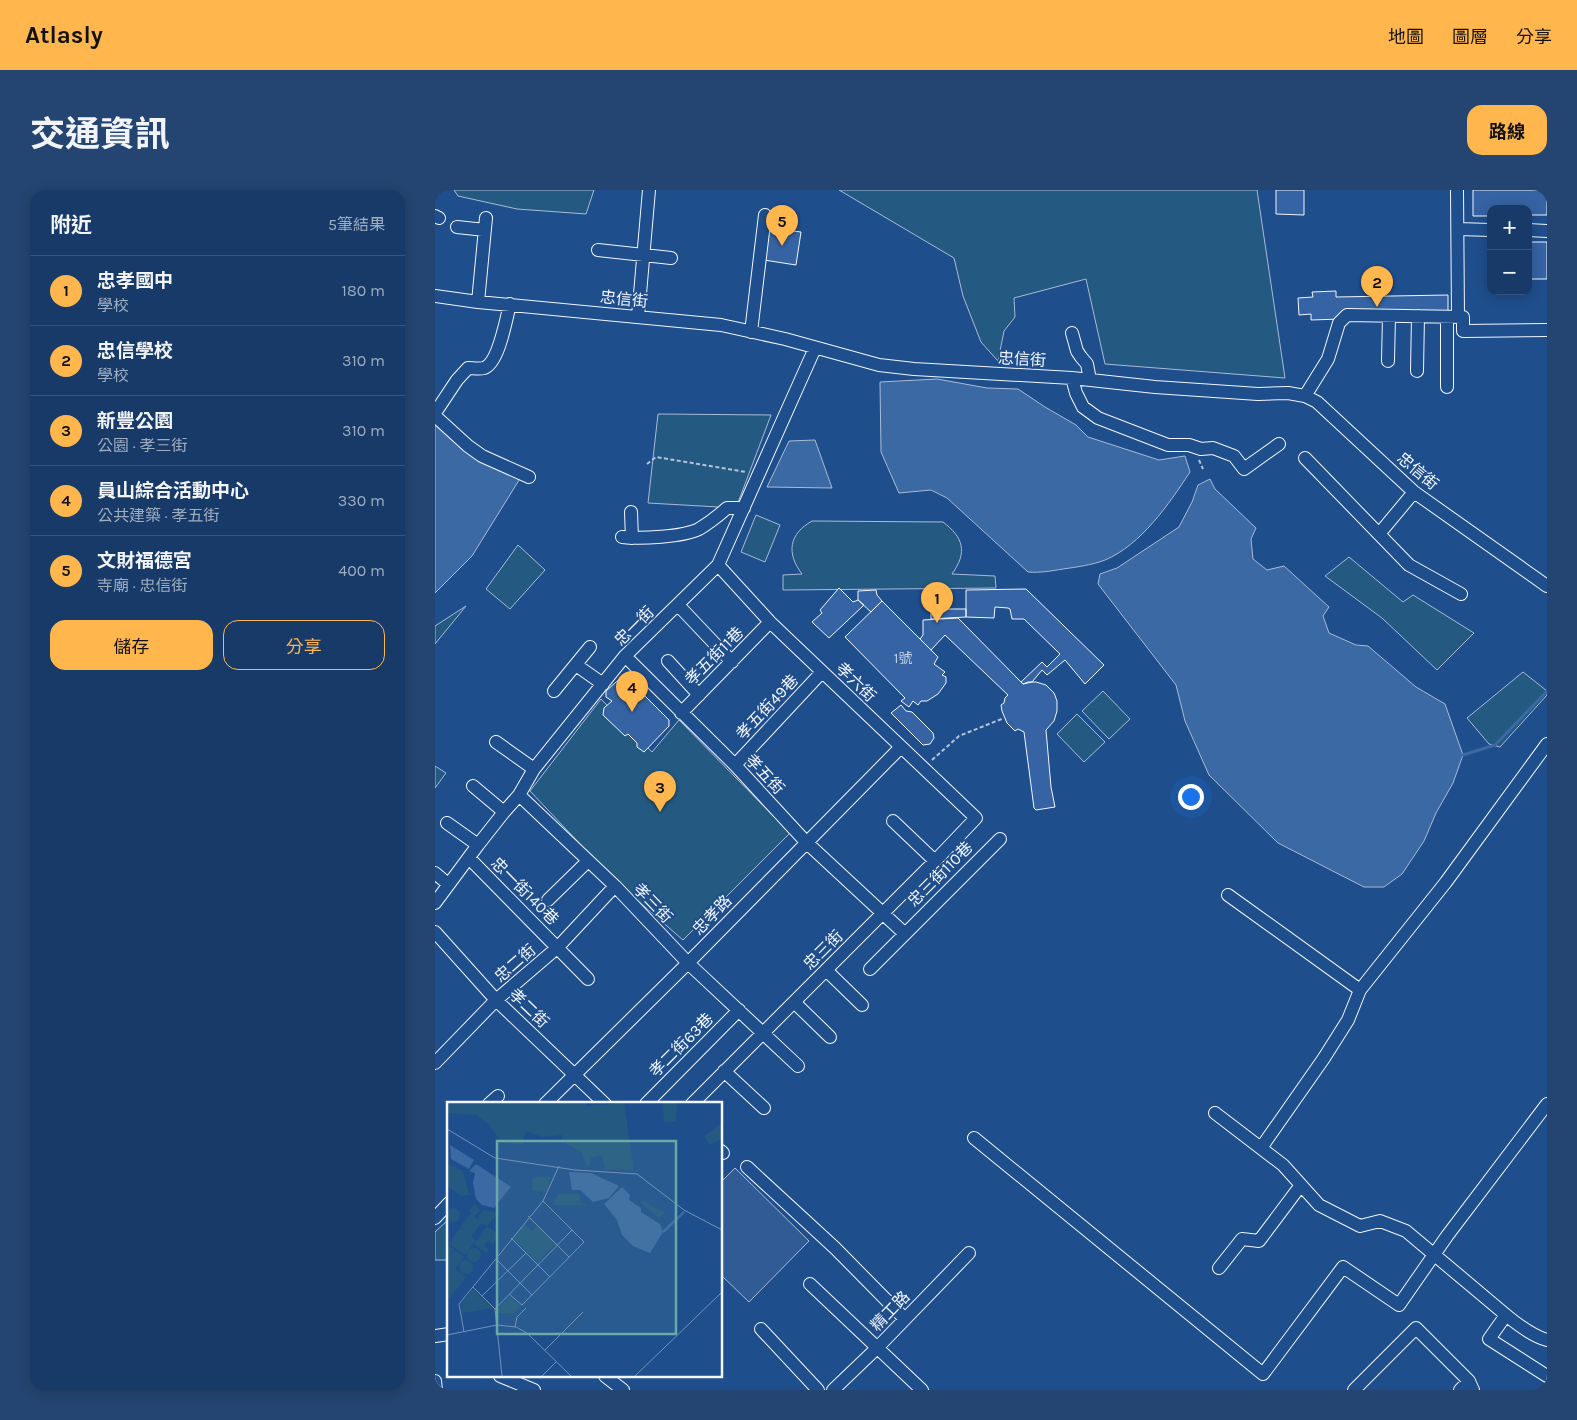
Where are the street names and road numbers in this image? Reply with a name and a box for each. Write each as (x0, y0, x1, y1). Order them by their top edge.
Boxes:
street label: 忠信街 (599, 287, 649, 311)
street label: 忠信街 (998, 348, 1046, 370)
street label: 忠信街 (1394, 448, 1442, 494)
street label: 忠一街 (610, 602, 658, 650)
street label: 孝五街11巷 (681, 623, 747, 689)
street label: 孝六街 (832, 658, 880, 706)
street label: 孝五街49巷 (732, 670, 802, 744)
street label: 孝五街 (742, 750, 788, 798)
street label: 忠三街110巷 (904, 838, 976, 910)
street label: 忠一街140巷 (487, 853, 563, 929)
street label: 孝三街 (629, 879, 677, 927)
street label: 忠孝路 (688, 891, 736, 939)
street label: 忠三街 (799, 926, 847, 974)
street label: 忠二街 (491, 940, 539, 986)
street label: 孝二街 (505, 984, 553, 1032)
street label: 孝二街63巷 (645, 1009, 717, 1081)
street label: 精工路 (866, 1287, 914, 1335)

